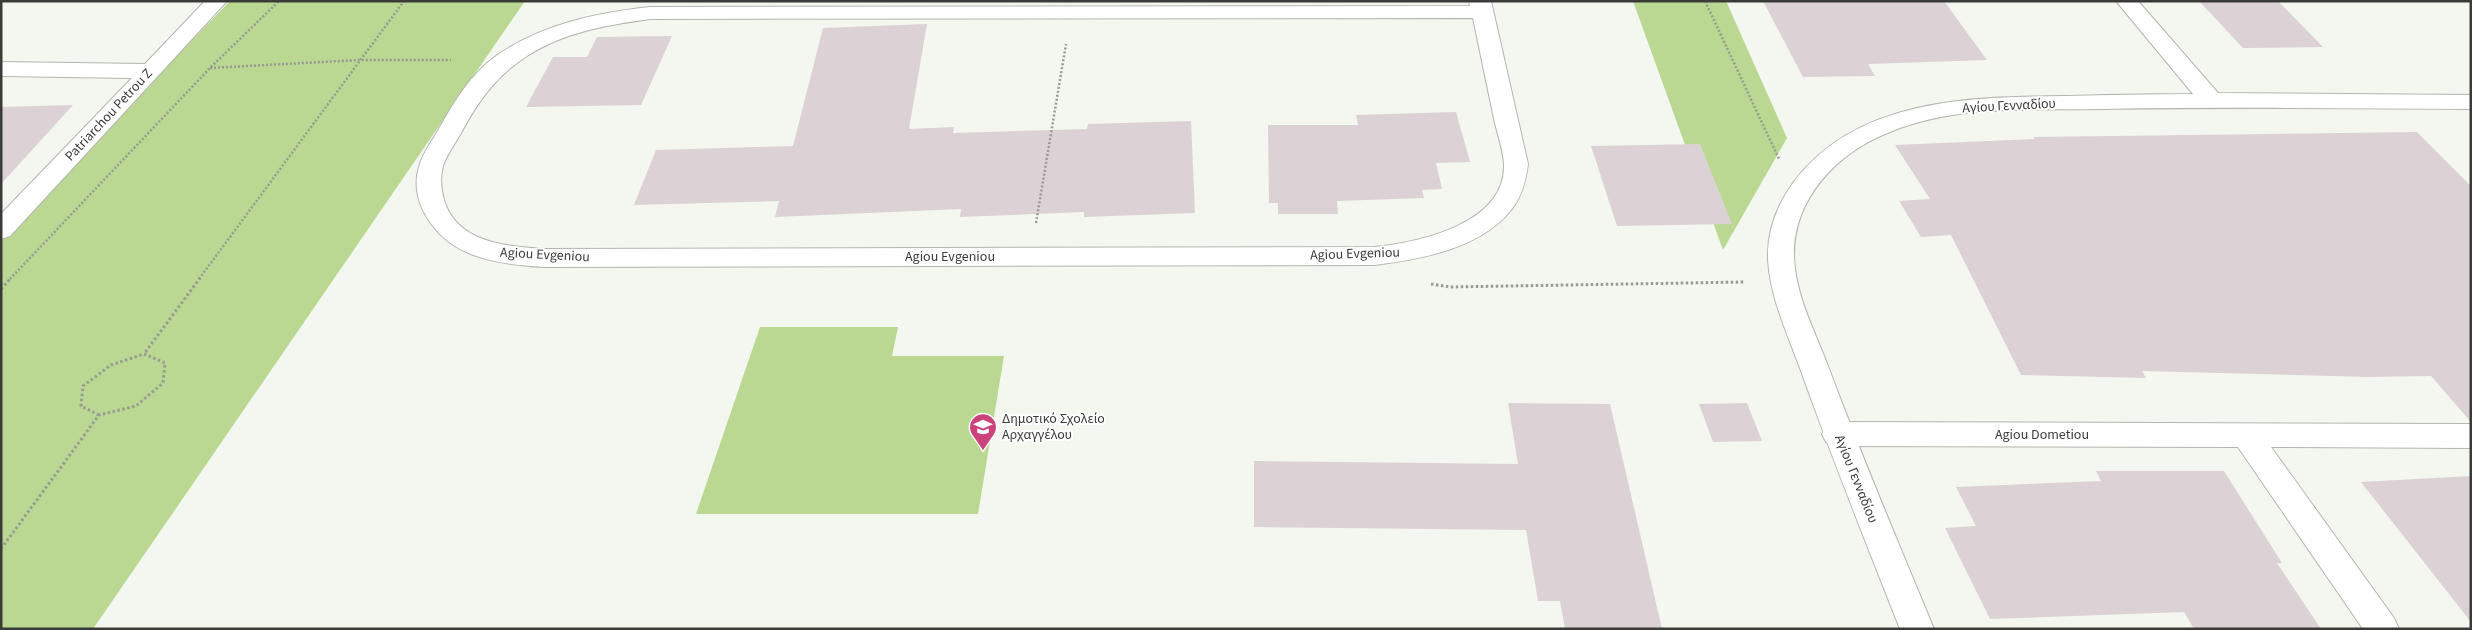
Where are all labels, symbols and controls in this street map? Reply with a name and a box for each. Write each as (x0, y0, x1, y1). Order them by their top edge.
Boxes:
street label: Patriarchou Petrou Z (61, 64, 157, 166)
street label: Αγίου Γενναδίου (1962, 94, 2056, 118)
street label: Agiou Evgeniou (1310, 242, 1400, 266)
street label: Agiou Evgeniou (500, 243, 590, 267)
street label: Agiou Evgeniou (905, 247, 995, 267)
place label: Δημοτικό Σχολείο Αρχαγγέλου (1002, 409, 1105, 445)
school or university icon: Δημοτικό Σχολείο Αρχαγγέλου (968, 412, 998, 451)
street label: Agiou Dometiou (1995, 425, 2089, 445)
street label: Αγίου Γενναδίου (1829, 432, 1883, 526)

